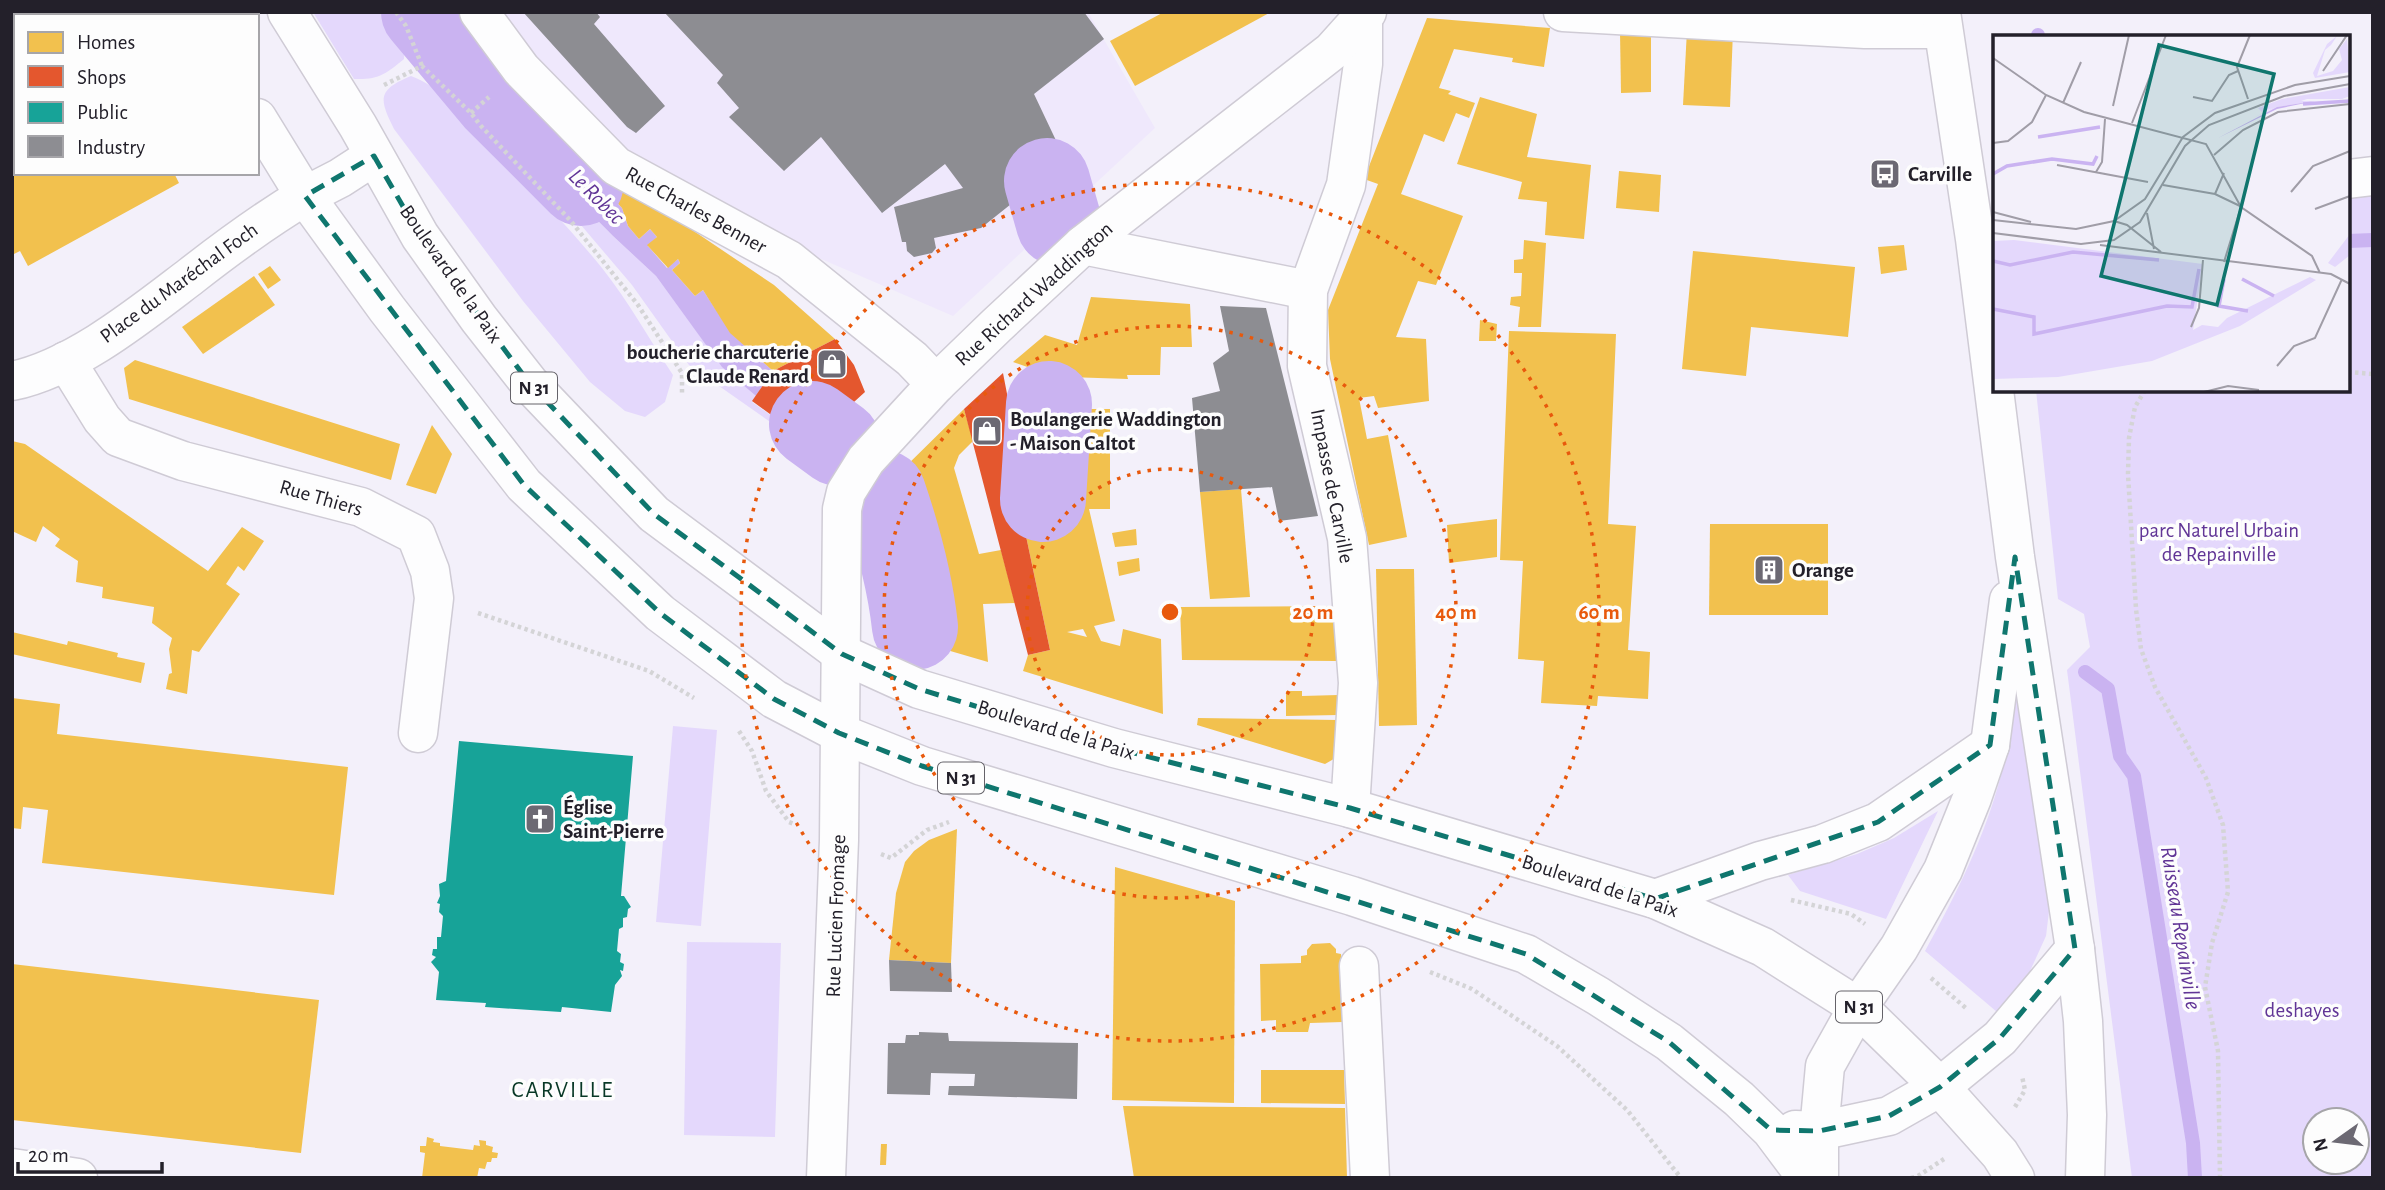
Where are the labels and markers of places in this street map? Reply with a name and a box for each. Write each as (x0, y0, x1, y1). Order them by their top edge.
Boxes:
bus stop icon: Carville (1868, 157, 1902, 191)
place label: Carville (1908, 164, 1972, 185)
place label: boucherie charcuterie Claude Renard (627, 342, 809, 387)
shop icon: boucherie charcuterie Claude Renard (815, 347, 849, 381)
place label: Boulangerie Waddington - Maison Caltot (1010, 409, 1222, 454)
shop icon: Boulangerie Waddington - Maison Caltot (970, 414, 1004, 448)
building icon: Orange (1752, 553, 1786, 587)
place label: Orange (1792, 560, 1854, 581)
centre of rings (1158, 600, 1182, 624)
place label: Église Saint-Pierre (563, 794, 664, 842)
church icon: Église Saint-Pierre (523, 802, 557, 836)

